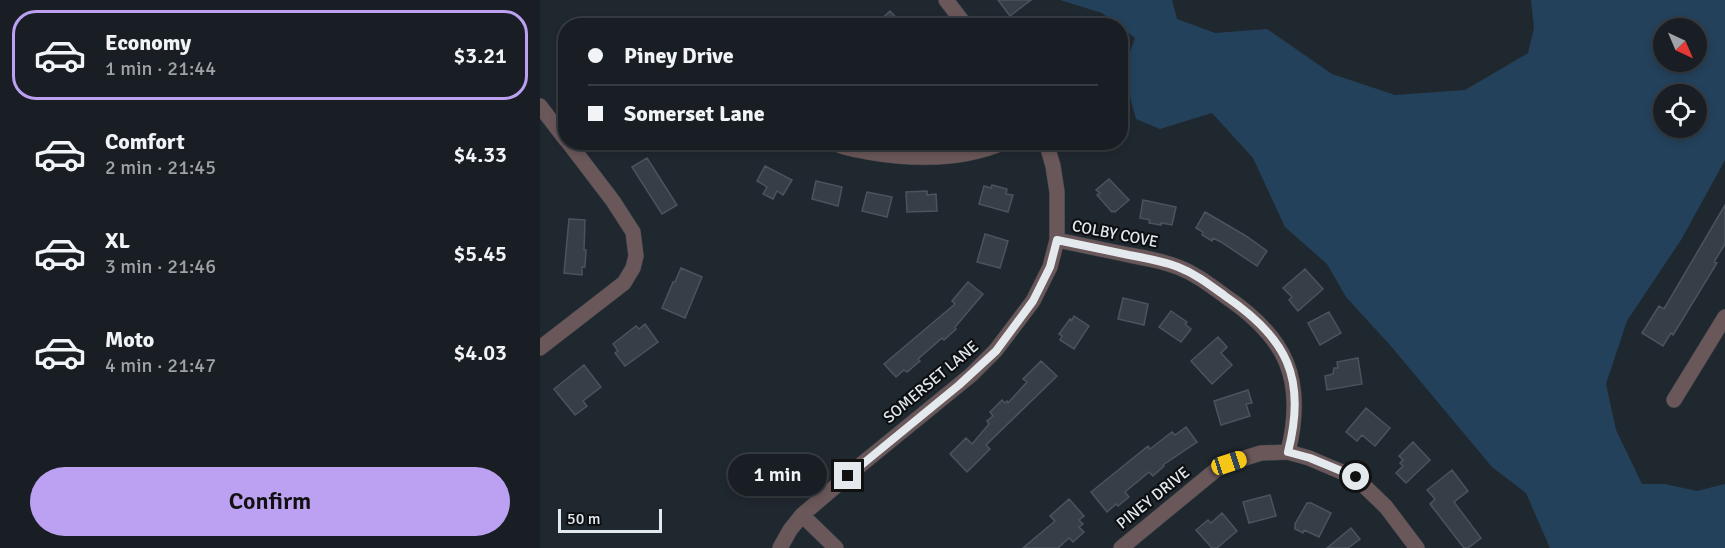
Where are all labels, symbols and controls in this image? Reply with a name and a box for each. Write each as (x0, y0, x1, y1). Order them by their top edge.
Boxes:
north arrow (1653, 18, 1707, 72)
map controls (1653, 18, 1707, 138)
icon: car (33, 28, 87, 82)
text: Economy (105, 29, 191, 56)
text: $3.21 (453, 42, 507, 69)
text: Piney Drive (624, 42, 734, 69)
text: 1 min · 21:44 (105, 56, 216, 81)
button: locate (1653, 84, 1707, 138)
text: Somerset Lane (624, 100, 765, 127)
icon: car (33, 127, 87, 181)
text: Comfort (105, 128, 185, 155)
text: $4.33 (453, 141, 507, 168)
text: 2 min · 21:45 (105, 155, 216, 180)
street label: COLBY COVE (1070, 216, 1160, 252)
icon: car (33, 226, 87, 280)
text: XL (105, 227, 130, 254)
text: $5.45 (453, 240, 507, 267)
text: 3 min · 21:46 (105, 254, 216, 279)
icon: car (33, 325, 87, 379)
text: Moto (105, 326, 154, 353)
street label: SOMERSET LANE (879, 336, 983, 428)
text: $4.03 (453, 339, 507, 366)
text: 4 min · 21:47 (105, 353, 216, 378)
car (1209, 449, 1249, 477)
callout: 1 min (728, 455, 827, 497)
text: 1 min (754, 462, 801, 487)
route end (834, 462, 861, 489)
street label: PINEY DRIVE (1112, 462, 1194, 534)
route start (1342, 463, 1369, 490)
button: Confirm (30, 467, 510, 536)
scale bar (558, 506, 662, 534)
text: 50 m (567, 509, 601, 529)

